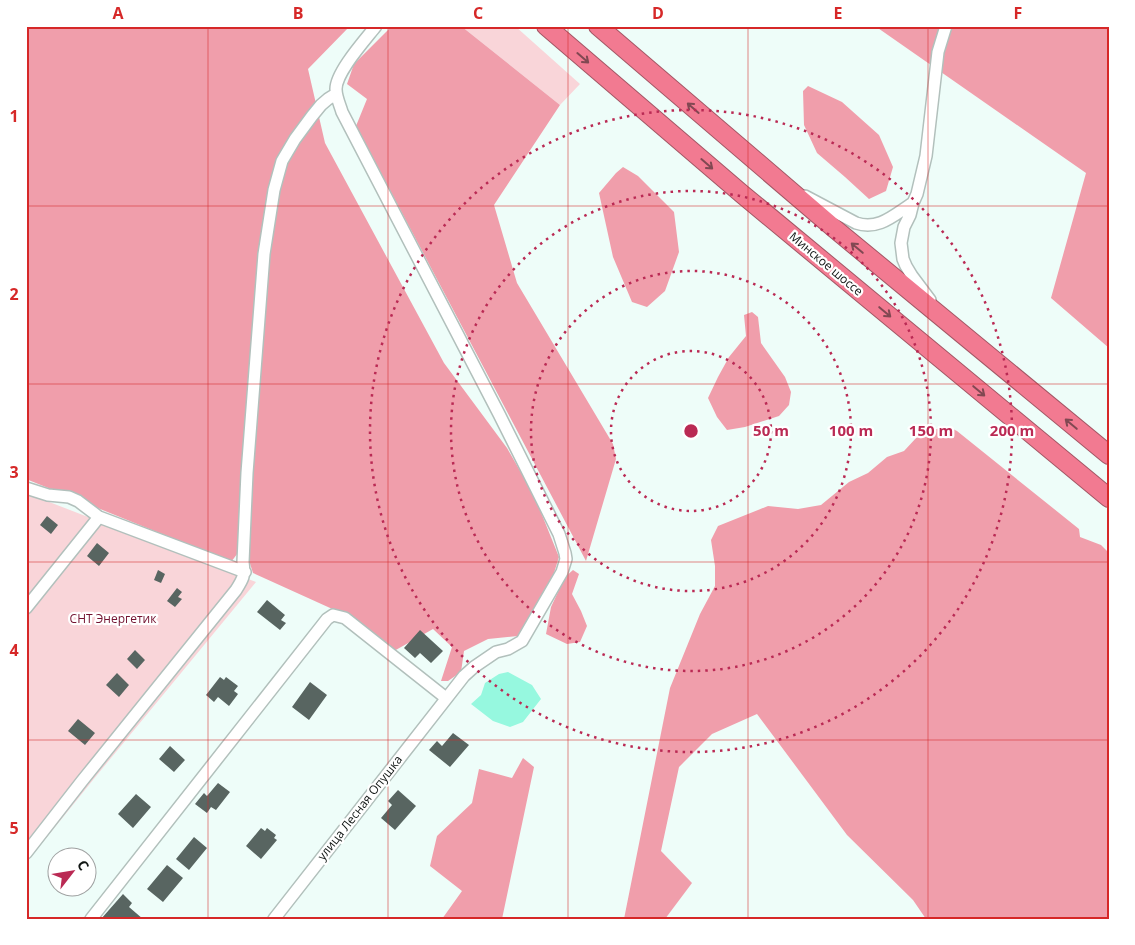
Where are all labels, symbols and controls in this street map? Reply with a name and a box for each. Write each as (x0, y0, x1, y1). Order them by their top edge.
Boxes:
text: A (112, 2, 124, 24)
text: B (293, 2, 303, 24)
text: C (473, 2, 483, 24)
text: D (652, 2, 664, 24)
text: E (834, 2, 843, 24)
text: F (1014, 2, 1022, 24)
one-way arrow (576, 52, 589, 63)
one-way arrow (687, 102, 700, 114)
text: 1 (9, 105, 19, 127)
one-way arrow (700, 158, 713, 169)
street label: Минское шоссе (786, 228, 867, 300)
one-way arrow (851, 242, 864, 253)
text: 2 (9, 283, 19, 305)
one-way arrow (878, 307, 891, 318)
one-way arrow (973, 385, 986, 396)
one-way arrow (1065, 419, 1078, 430)
text: 50 m (753, 420, 789, 440)
text: 100 m (829, 420, 873, 440)
text: 150 m (909, 420, 953, 440)
text: 200 m (990, 420, 1034, 440)
centre of rings (682, 422, 700, 440)
text: 3 (9, 461, 19, 483)
park label: СНТ Энергетик (70, 610, 157, 627)
text: 4 (9, 639, 19, 661)
street label: улица Лесная Опушка (313, 752, 406, 864)
text: 5 (9, 817, 19, 839)
north arrow (48, 848, 98, 898)
text: С (73, 856, 94, 874)

